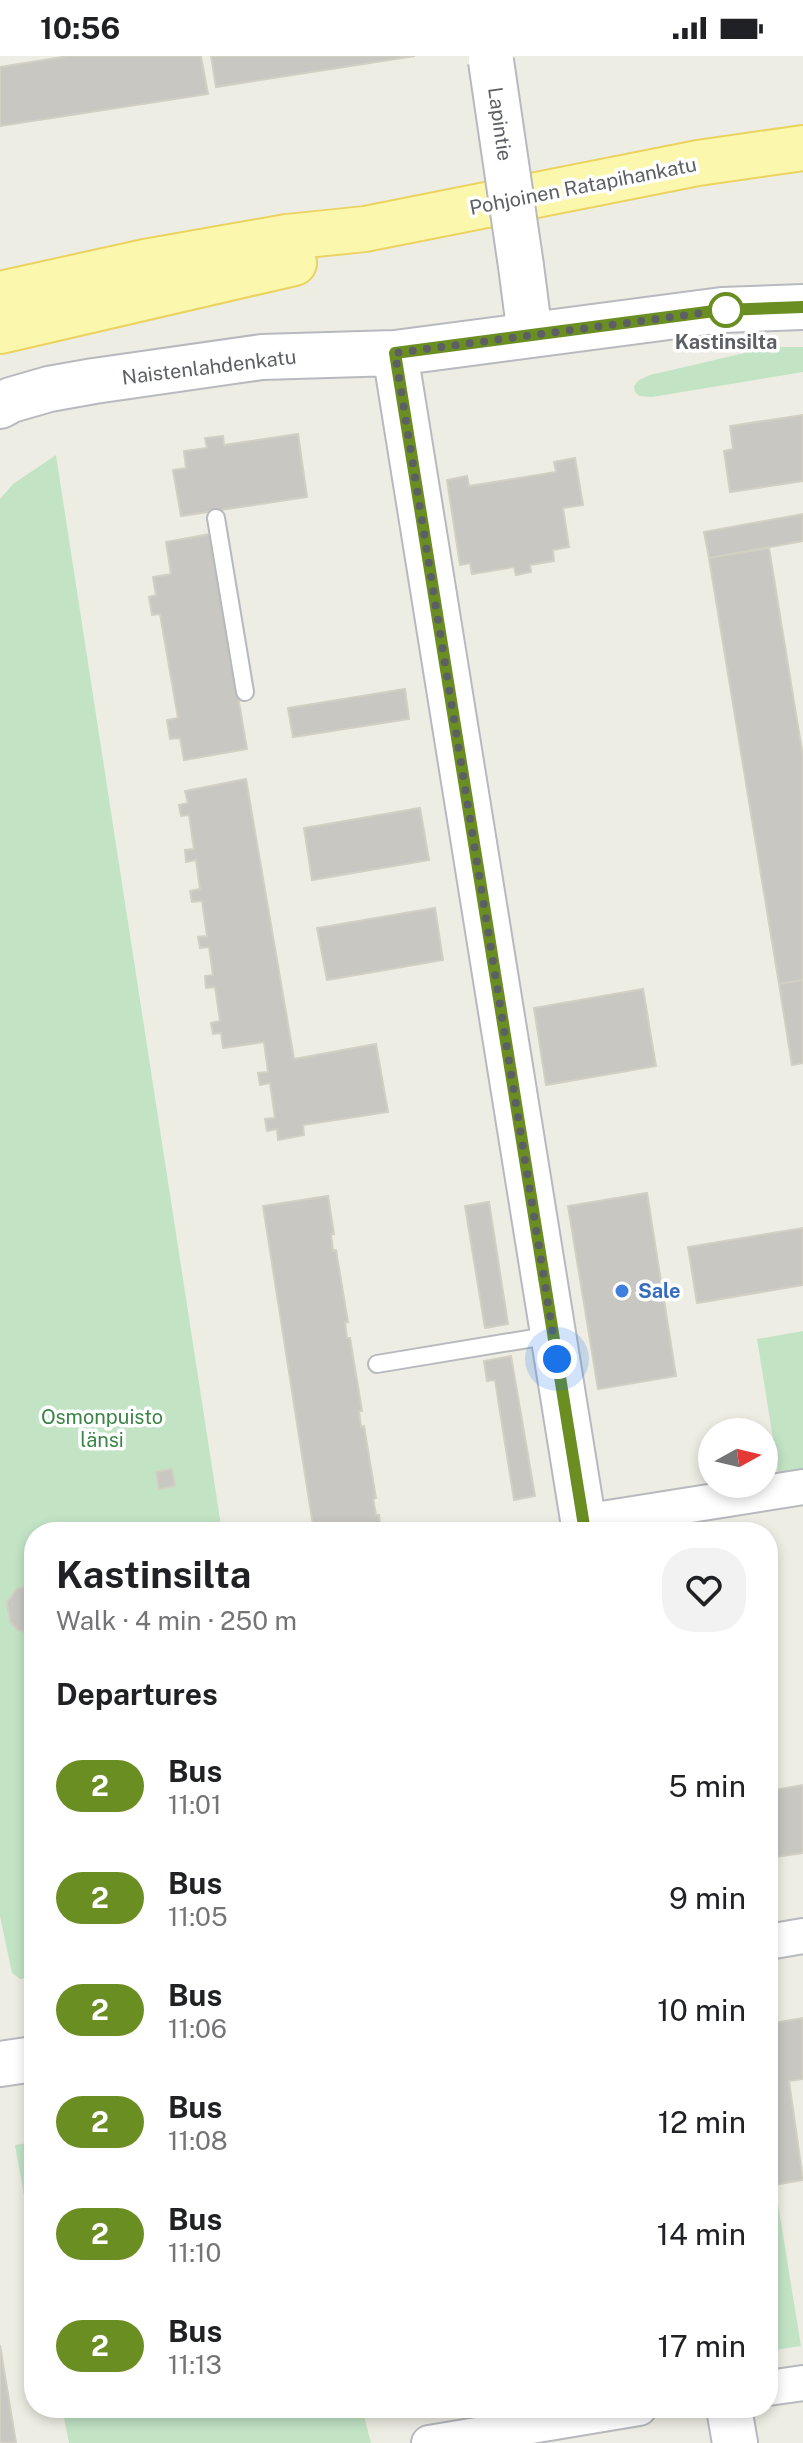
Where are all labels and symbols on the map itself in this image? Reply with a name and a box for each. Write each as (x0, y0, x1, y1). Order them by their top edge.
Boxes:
street label: Lapintie (483, 85, 517, 163)
street label: Pohjoinen Ratapihankatu (467, 152, 699, 220)
marker: Kastinsilta (709, 293, 743, 327)
place label: Kastinsilta (675, 330, 777, 354)
street label: Naistenlahdenkatu (120, 344, 298, 390)
place label: Sale (638, 1279, 681, 1303)
marker: Sale (613, 1282, 631, 1300)
your location (537, 1339, 577, 1379)
park label: Osmonpuisto länsi (41, 1405, 163, 1452)
north arrow (698, 1418, 778, 1498)

